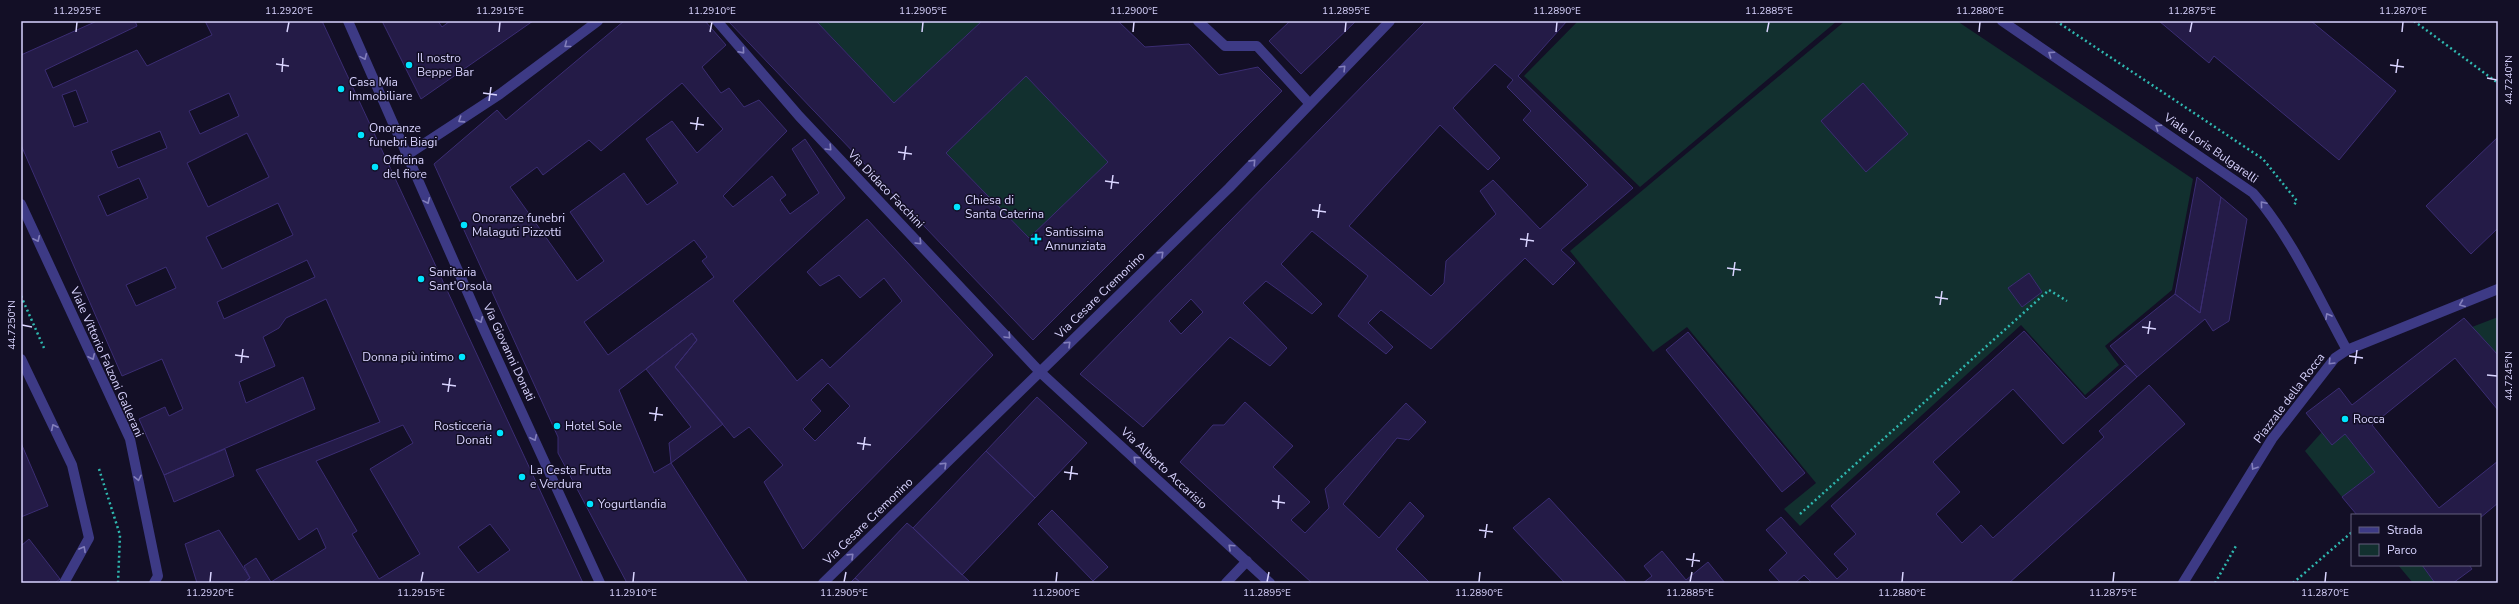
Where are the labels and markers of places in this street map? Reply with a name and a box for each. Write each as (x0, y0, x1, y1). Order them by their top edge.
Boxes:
place label: Il nostro Beppe Bar (417, 50, 474, 80)
marker: Il nostro Beppe Bar (404, 60, 414, 70)
place label: Casa Mia Immobiliare (349, 74, 412, 104)
marker: Casa Mia Immobiliare (336, 84, 346, 94)
place label: Onoranze funebri Biagi (369, 120, 437, 150)
marker: Onoranze funebri Biagi (356, 130, 366, 140)
place label: Officina del fiore (383, 152, 427, 182)
marker: Officina del fiore (370, 162, 380, 172)
place label: Chiesa di Santa Caterina (965, 192, 1044, 222)
marker: Chiesa di Santa Caterina (952, 202, 962, 212)
place label: Onoranze funebri Malaguti Pizzotti (472, 210, 565, 240)
marker: Onoranze funebri Malaguti Pizzotti (459, 220, 469, 230)
place label: Santissima Annunziata (1045, 224, 1106, 254)
marker: Santissima Annunziata (1030, 233, 1042, 245)
place label: Sanitaria Sant'Orsola (429, 264, 492, 294)
marker: Sanitaria Sant'Orsola (416, 274, 426, 284)
place label: Donna più intimo (362, 349, 454, 365)
marker: Donna più intimo (457, 352, 467, 362)
place label: Rocca (2353, 411, 2385, 427)
marker: Rocca (2340, 414, 2350, 424)
place label: Rosticceria Donati (434, 418, 492, 448)
place label: Hotel Sole (565, 418, 622, 434)
marker: Hotel Sole (552, 421, 562, 431)
marker: Rosticceria Donati (495, 428, 505, 438)
place label: La Cesta Frutta e Verdura (530, 462, 611, 492)
marker: La Cesta Frutta e Verdura (517, 472, 527, 482)
place label: Yogurtlandia (597, 496, 666, 512)
marker: Yogurtlandia (585, 499, 595, 509)

